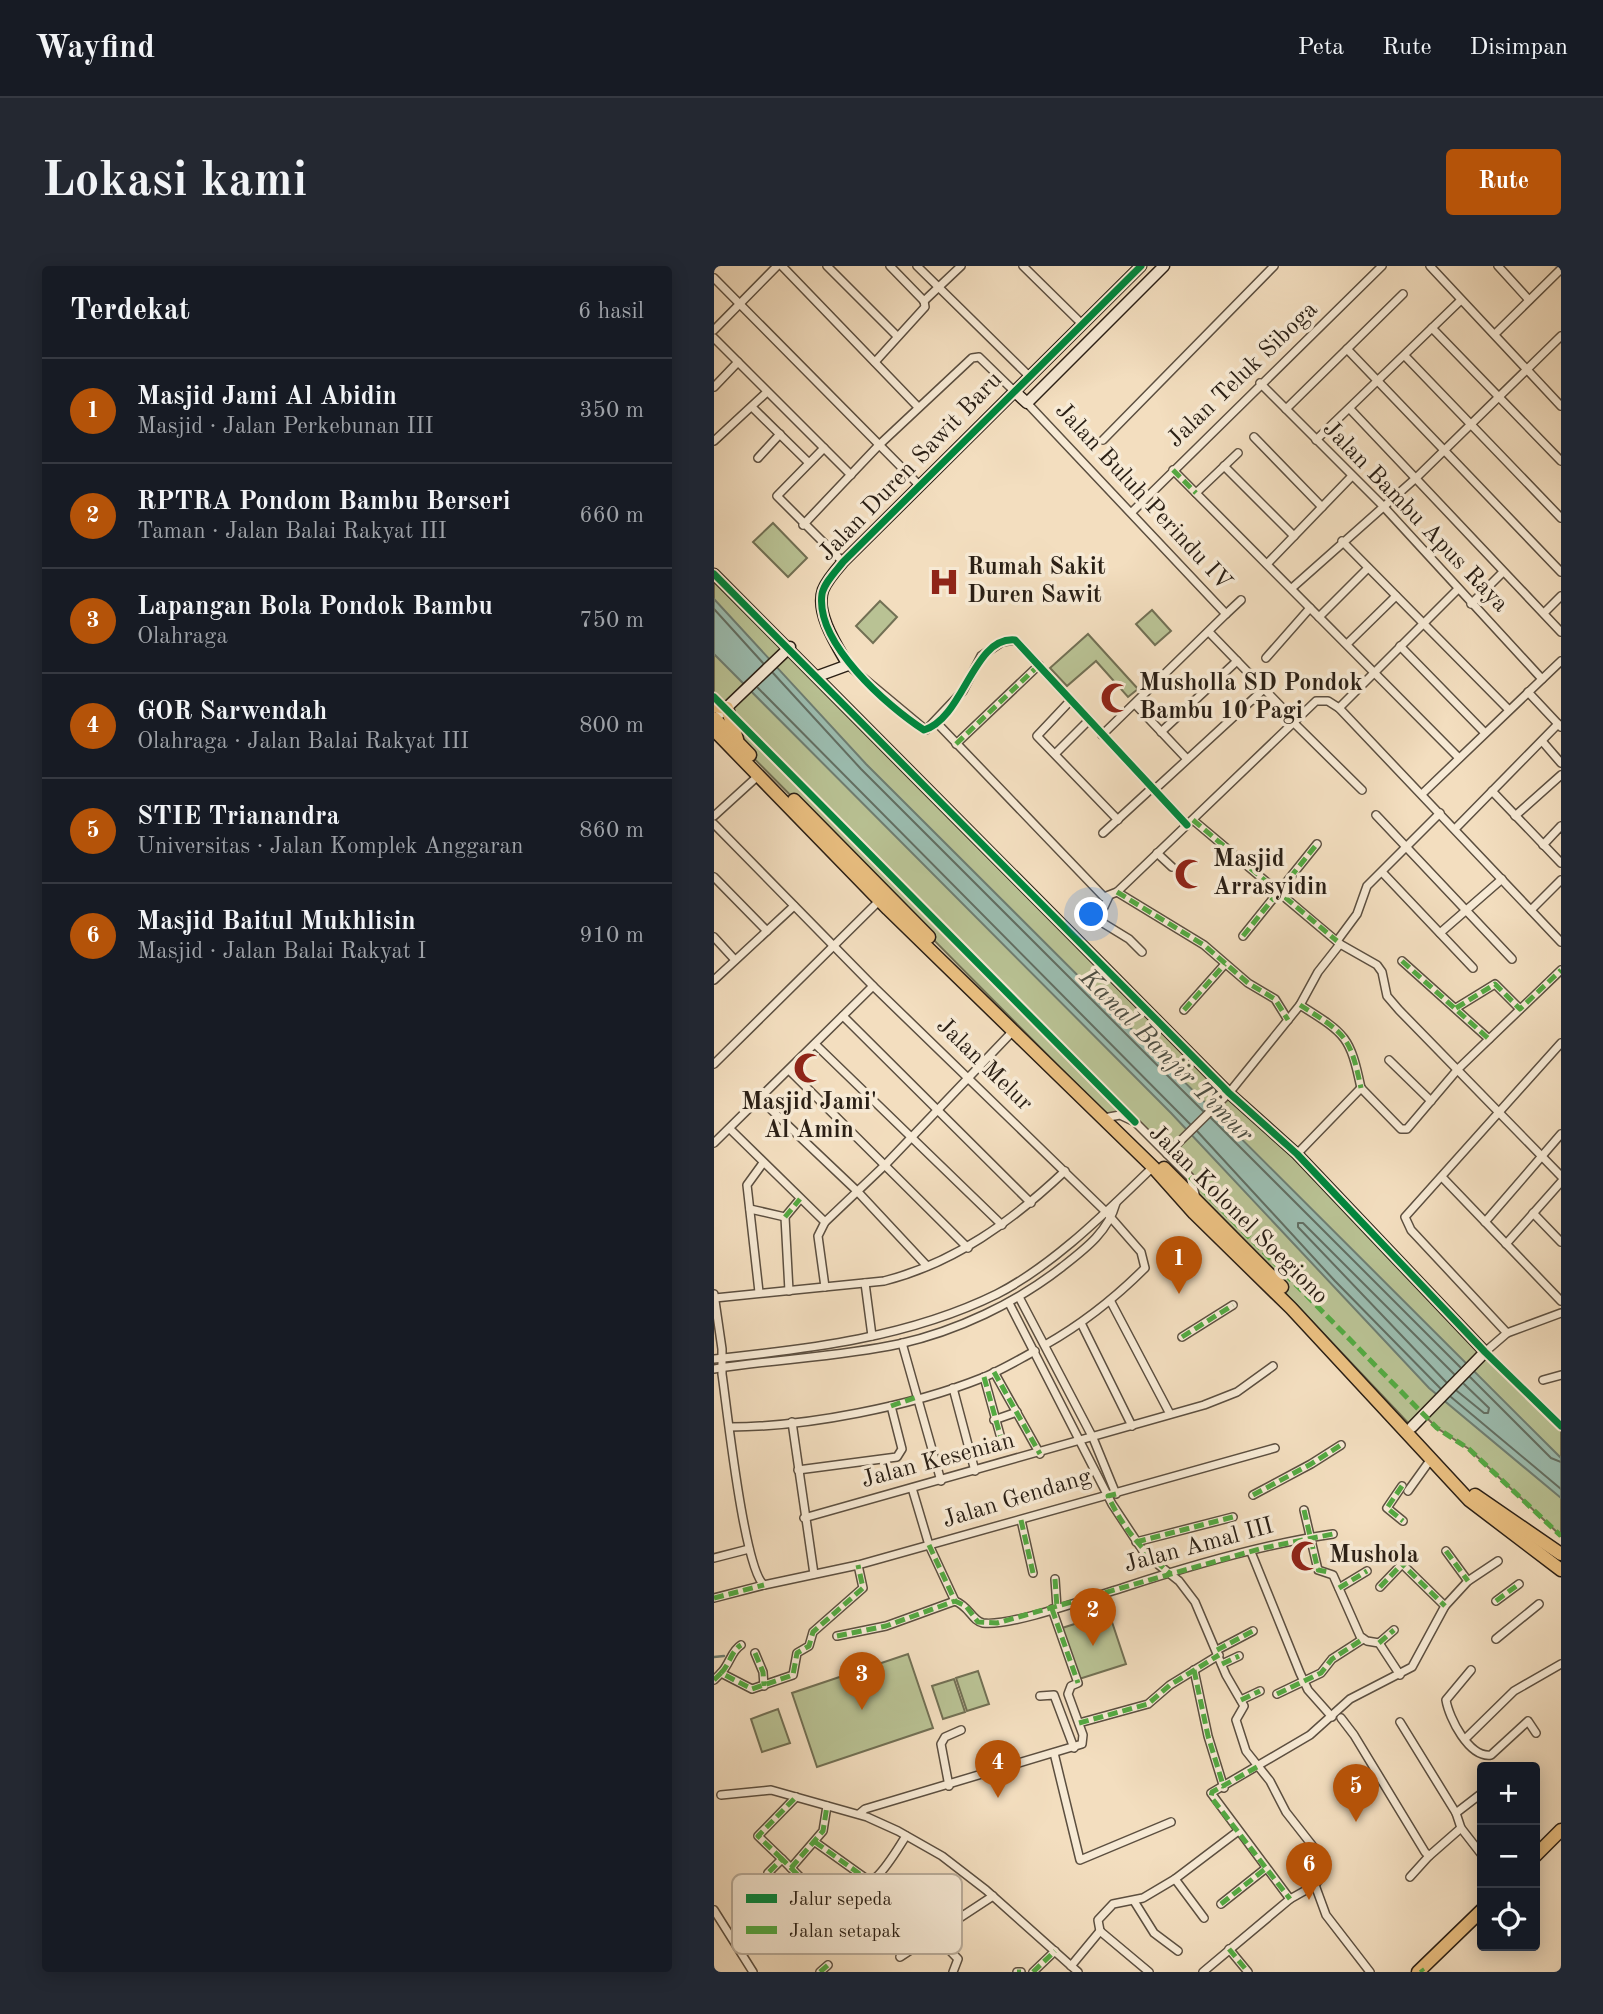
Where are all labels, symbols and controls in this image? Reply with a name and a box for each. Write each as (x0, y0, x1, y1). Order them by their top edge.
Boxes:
text: Wayfind (35, 32, 155, 65)
text: Peta (1298, 36, 1344, 60)
text: Rute (1382, 36, 1432, 60)
text: Disimpan (1470, 36, 1568, 60)
button: Rute (1446, 149, 1561, 215)
text: Lokasi kami (42, 158, 307, 207)
text: Terdekat (70, 296, 190, 326)
street label: Jalan Teluk Siboga (1163, 297, 1323, 452)
text: 6 hasil (578, 300, 644, 323)
street label: Jalan Duren Sawit Baru (815, 368, 1007, 566)
text: Masjid Jami Al Abidin (137, 384, 397, 410)
text: 1 (86, 399, 100, 422)
text: 350 m (579, 399, 644, 422)
street label: Jalan Buluh Perindu IV (1050, 399, 1236, 595)
text: Masjid · Jalan Perkebunan III (137, 415, 434, 438)
street label: Jalan Bambu Apus Raya (1318, 417, 1512, 617)
text: RPTRA Pondom Bambu Berseri (137, 489, 511, 515)
text: 2 (86, 504, 100, 527)
text: 660 m (579, 504, 644, 527)
text: Taman · Jalan Balai Rakyat III (137, 520, 447, 543)
place label: Rumah Sakit Duren Sawit (967, 556, 1106, 608)
hospital icon: Rumah Sakit Duren Sawit (927, 565, 961, 599)
text: Lapangan Bola Pondok Bambu (137, 594, 493, 620)
text: 3 (86, 609, 100, 632)
text: 750 m (579, 609, 644, 632)
text: Olahraga (137, 625, 228, 648)
place label: Musholla SD Pondok Bambu 10 Pagi (1139, 672, 1363, 724)
mosque icon: Musholla SD Pondok Bambu 10 Pagi (1099, 681, 1133, 715)
text: GOR Sarwendah (137, 699, 327, 725)
text: 4 (86, 714, 100, 737)
text: 800 m (579, 714, 644, 737)
text: Olahraga · Jalan Balai Rakyat III (137, 730, 469, 753)
text: STIE Trianandra (137, 804, 340, 830)
text: 5 (86, 819, 100, 842)
text: 860 m (579, 819, 644, 842)
text: Universitas · Jalan Komplek Anggaran (137, 835, 523, 858)
place label: Masjid Arrasyidin (1213, 848, 1327, 900)
mosque icon: Masjid Arrasyidin (1173, 857, 1207, 891)
your location (1074, 897, 1108, 931)
text: Masjid Baitul Mukhlisin (137, 909, 416, 935)
text: 6 (86, 924, 100, 947)
text: 910 m (579, 924, 644, 947)
text: Masjid · Jalan Balai Rakyat I (137, 940, 426, 963)
water label: Kanal Banjir Timur (1074, 964, 1258, 1148)
street label: Jalan Melur (931, 1014, 1037, 1117)
mosque icon: Masjid Jami' Al Amin (792, 1051, 826, 1085)
place label: Masjid Jami' Al Amin (741, 1091, 877, 1143)
street label: Jalan Kolonel Soegiono (1144, 1121, 1332, 1309)
pin: 1 (1156, 1236, 1202, 1294)
street label: Jalan Kesenian (859, 1429, 1017, 1493)
street label: Jalan Gendang (940, 1465, 1094, 1533)
street label: Jalan Amal III (1122, 1515, 1276, 1577)
mosque icon: Mushola (1289, 1539, 1323, 1573)
place label: Mushola (1329, 1544, 1419, 1568)
pin: 2 (1070, 1588, 1116, 1646)
pin: 3 (839, 1652, 885, 1710)
pin: 4 (975, 1740, 1021, 1798)
map controls (1477, 1762, 1540, 1951)
button: + (1477, 1762, 1540, 1825)
pin: 5 (1333, 1764, 1379, 1822)
button: − (1477, 1825, 1540, 1888)
pin: 6 (1286, 1842, 1332, 1900)
legend (732, 1874, 962, 1954)
button: locate (1477, 1888, 1540, 1951)
text: Jalur sepeda (789, 1891, 893, 1910)
text: Jalan setapak (789, 1923, 901, 1942)

